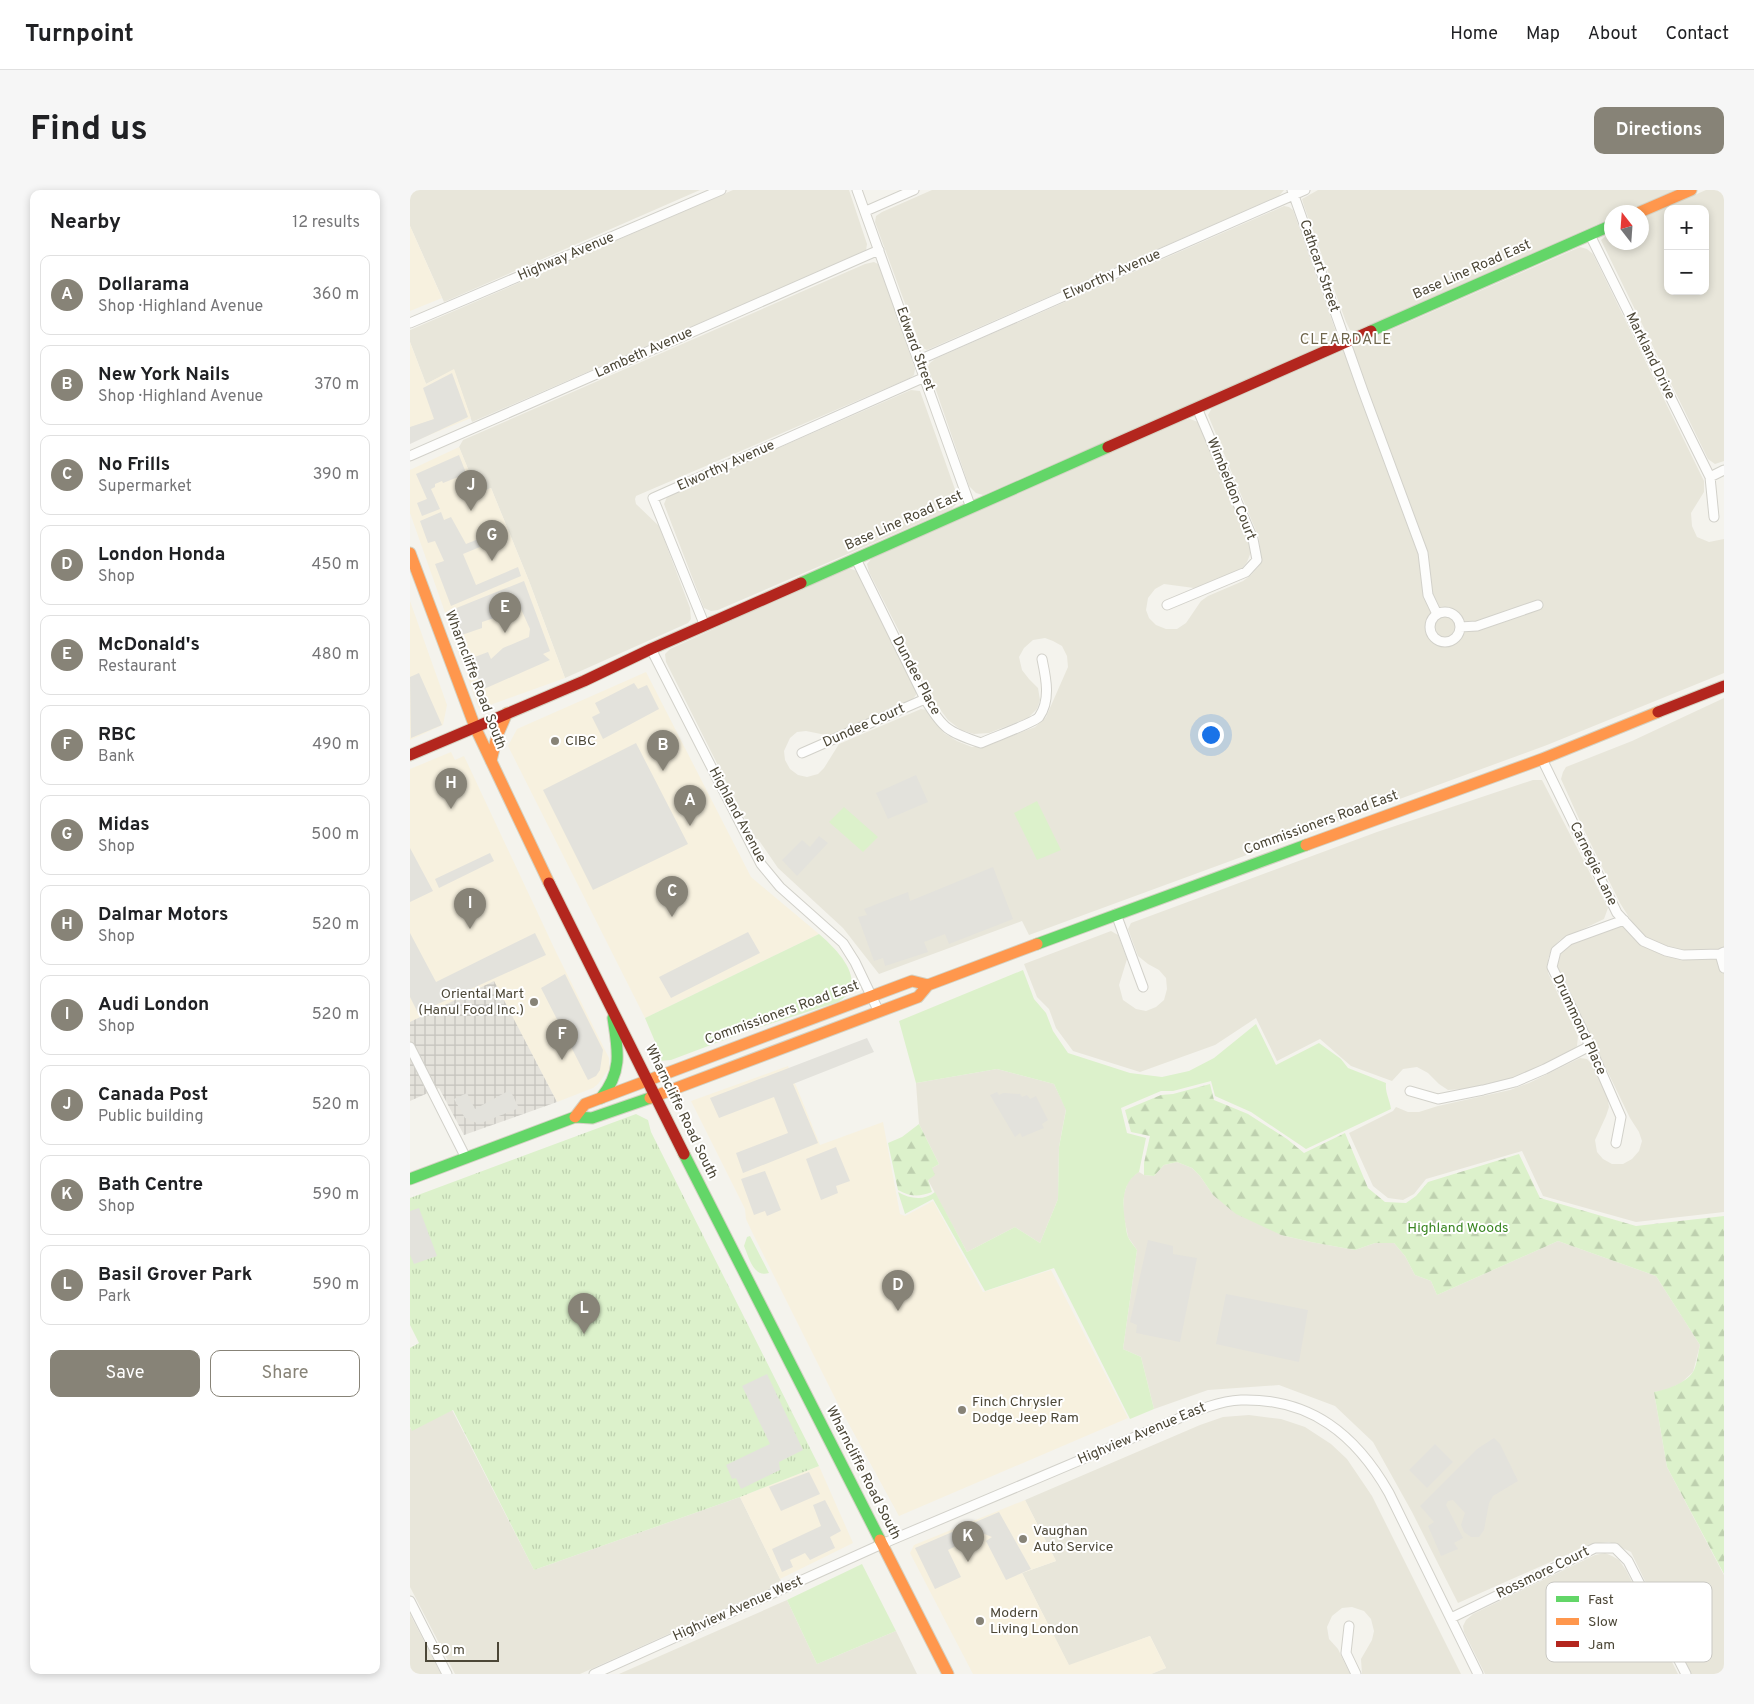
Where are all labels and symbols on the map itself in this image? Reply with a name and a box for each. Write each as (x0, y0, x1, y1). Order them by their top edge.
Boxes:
north arrow (1604, 205, 1649, 250)
street label: Cathcart Street (1295, 218, 1343, 314)
street label: Highway Avenue (515, 229, 617, 285)
street label: Base Line Road East (1410, 236, 1534, 304)
street label: Elworthy Avenue (1061, 246, 1163, 304)
street label: Edward Street (892, 305, 938, 393)
street label: Markland Drive (1622, 310, 1678, 402)
street label: Lambeth Avenue (593, 324, 695, 382)
district label: CLEARDALE (1300, 331, 1392, 350)
street label: Wimbeldon Court (1203, 435, 1259, 543)
street label: Elworthy Avenue (675, 437, 777, 495)
pin: J (455, 470, 487, 511)
street label: Base Line Road East (842, 487, 966, 555)
pin: G (476, 520, 508, 561)
pin: E (489, 592, 521, 633)
street label: Wharncliffe Road South (441, 608, 509, 752)
street label: Dundee Place (888, 634, 944, 718)
street label: Dundee Court (820, 700, 908, 752)
your location (1198, 722, 1224, 748)
pin: B (647, 730, 679, 771)
place label: CIBC (565, 733, 596, 750)
marker: CIBC (549, 735, 561, 747)
street label: Highland Avenue (705, 764, 769, 866)
pin: H (435, 768, 467, 809)
pin: A (674, 785, 706, 826)
street label: Commissioners Road East (1242, 787, 1400, 859)
street label: Carnegie Lane (1565, 819, 1621, 909)
pin: C (656, 876, 688, 917)
pin: I (454, 888, 486, 929)
street label: Drummond Place (1548, 972, 1610, 1078)
street label: Commissioners Road East (703, 977, 861, 1049)
place label: Oriental Mart (Hanul Food Inc.) (418, 986, 524, 1019)
marker: Oriental Mart (Hanul Food Inc.) (528, 996, 540, 1008)
pin: F (546, 1019, 578, 1060)
street label: Wharncliffe Road South (641, 1042, 721, 1182)
park label: Highland Woods (1407, 1220, 1509, 1237)
pin: D (882, 1270, 914, 1311)
pin: L (568, 1293, 600, 1334)
place label: Finch Chrysler Dodge Jeep Ram (972, 1394, 1079, 1427)
street label: Highview Avenue East (1075, 1399, 1209, 1469)
street label: Wharncliffe Road South (822, 1403, 904, 1543)
marker: Finch Chrysler Dodge Jeep Ram (956, 1404, 968, 1416)
pin: K (952, 1521, 984, 1562)
place label: Vaughan Auto Service (1033, 1523, 1113, 1556)
marker: Vaughan Auto Service (1017, 1533, 1029, 1545)
street label: Rossmore Court (1494, 1543, 1592, 1603)
street label: Highview Avenue West (670, 1573, 806, 1645)
legend (1546, 1582, 1712, 1662)
text: Fast (1588, 1592, 1614, 1609)
place label: Modern Living London (990, 1605, 1079, 1638)
text: Slow (1588, 1614, 1618, 1631)
marker: Modern Living London (974, 1615, 986, 1627)
text: Jam (1588, 1637, 1615, 1654)
scale bar (425, 1639, 499, 1662)

